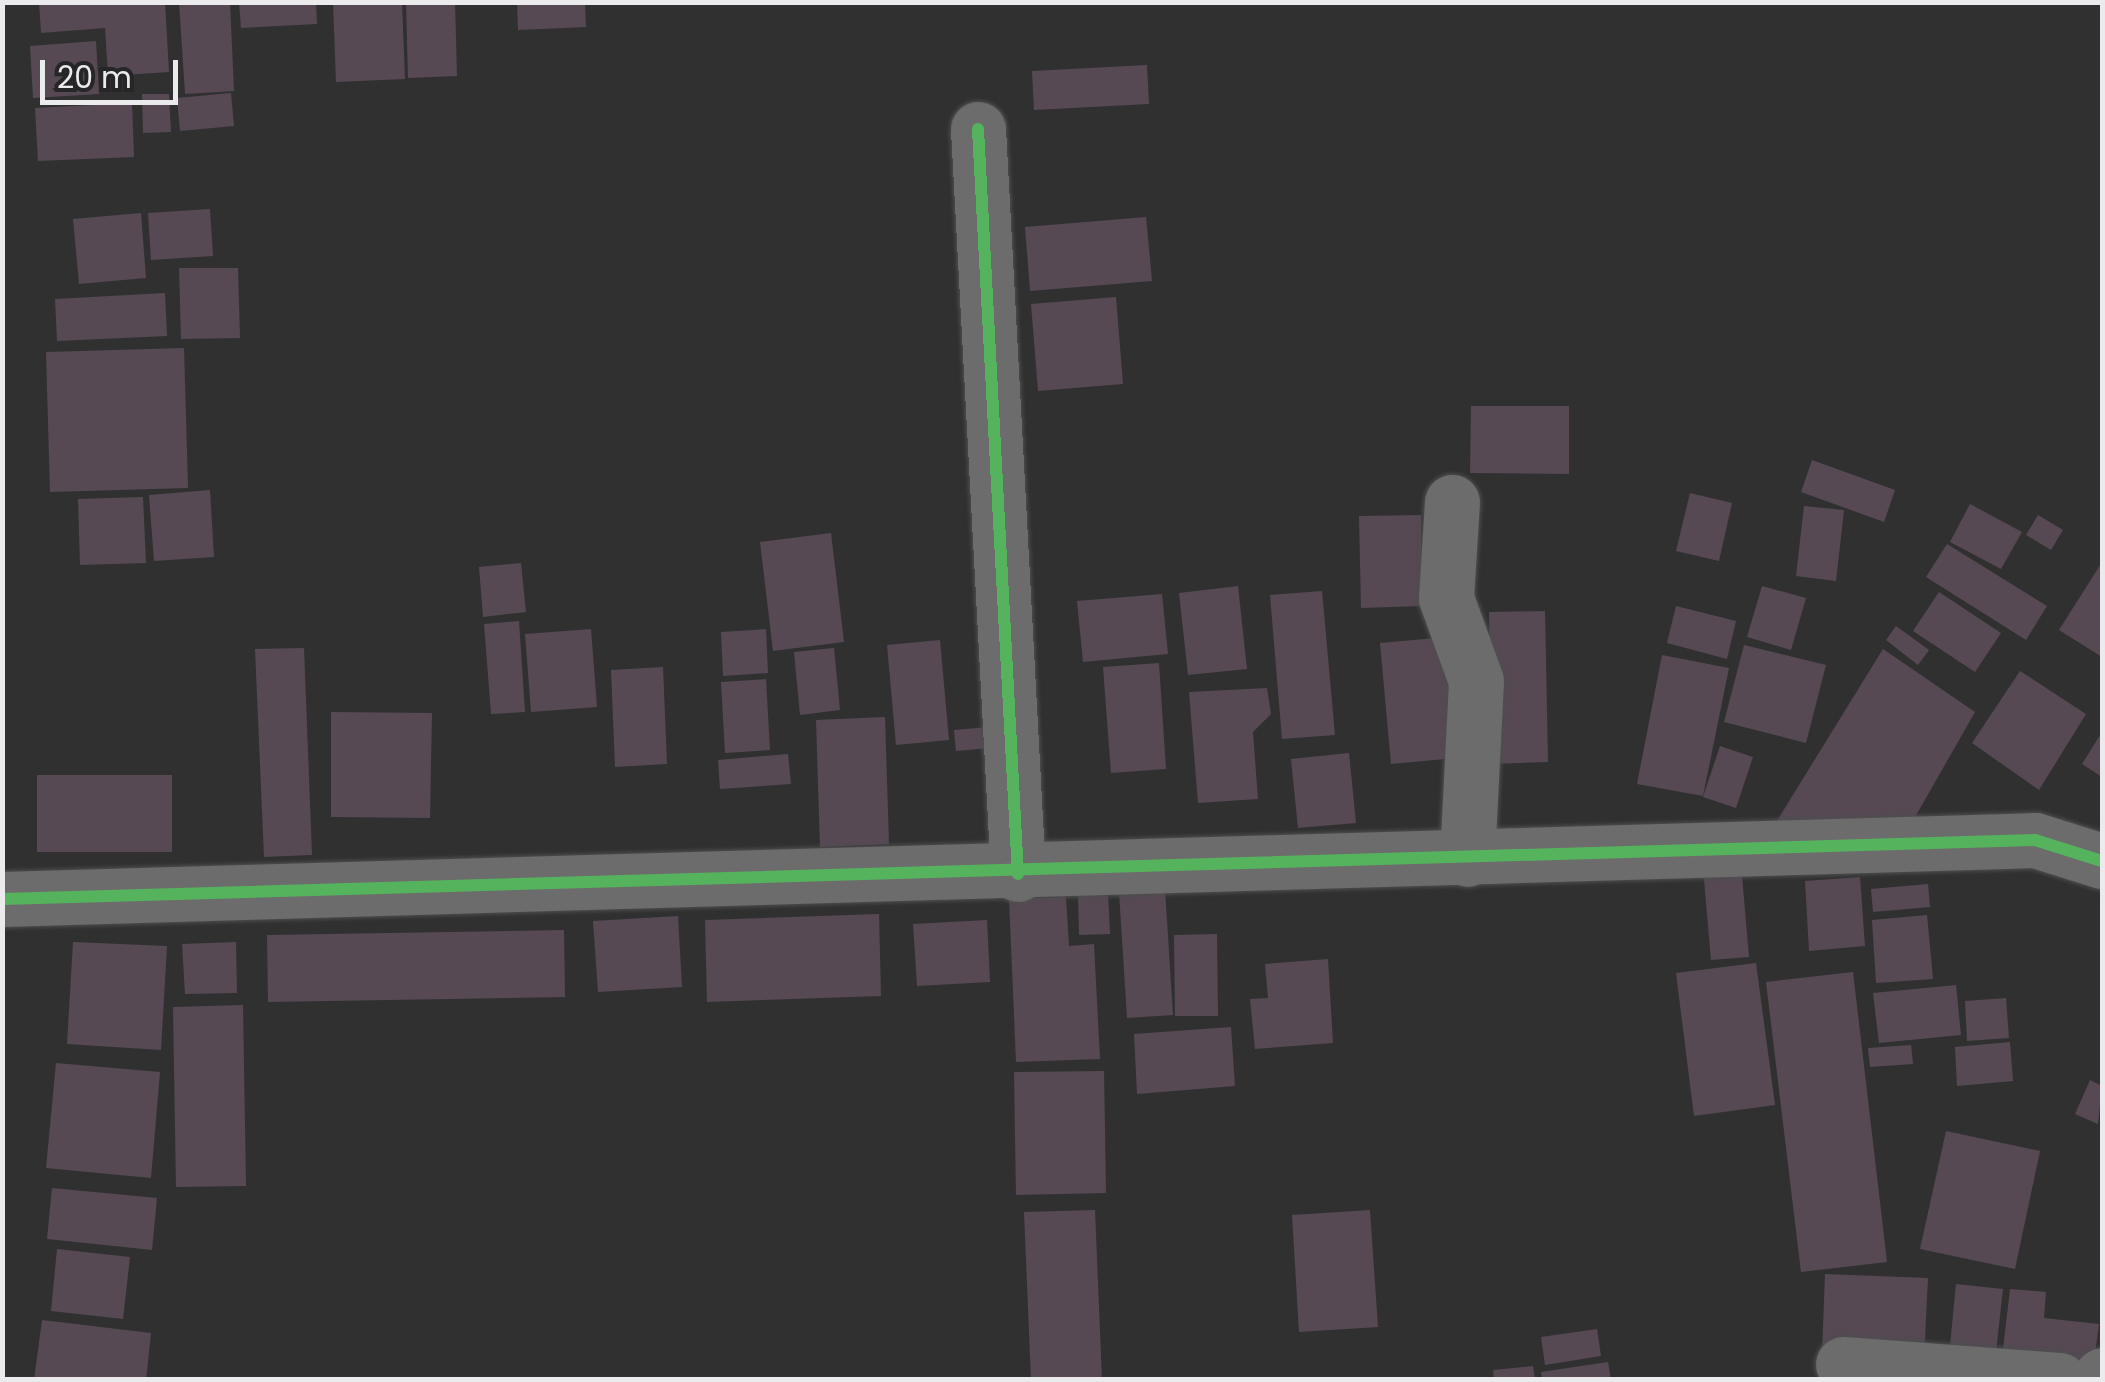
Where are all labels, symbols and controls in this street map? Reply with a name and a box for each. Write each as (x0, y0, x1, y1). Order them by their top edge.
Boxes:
scale bar (45, 40, 182, 102)
text: 20 m (57, 56, 132, 99)

